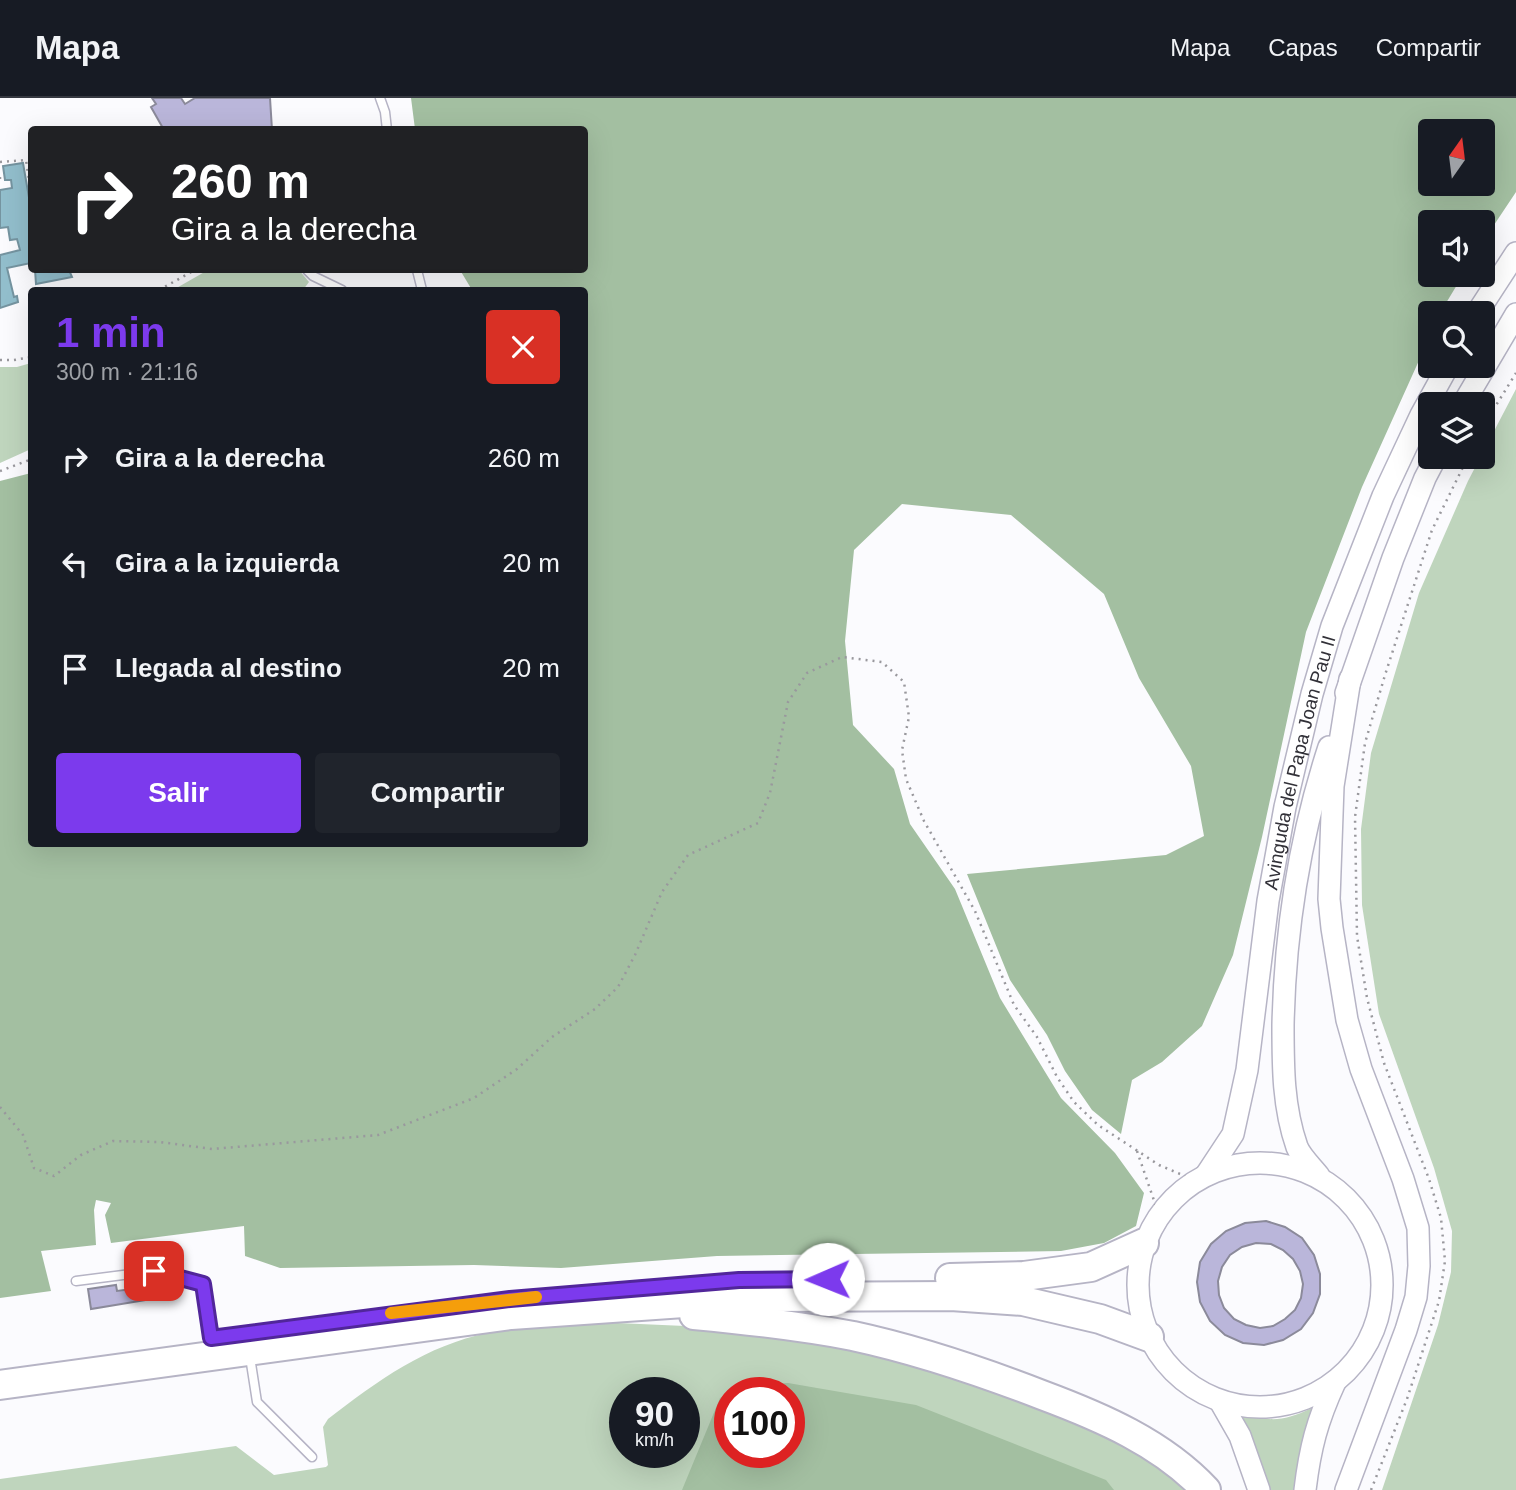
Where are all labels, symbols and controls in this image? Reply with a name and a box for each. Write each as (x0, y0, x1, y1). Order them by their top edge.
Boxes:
text: Mapa (35, 29, 119, 66)
text: Mapa (1170, 34, 1230, 61)
text: Capas (1268, 34, 1338, 61)
text: Compartir (1376, 34, 1481, 61)
north arrow (1418, 119, 1494, 196)
map controls (1418, 119, 1495, 469)
icon: right (56, 154, 147, 245)
text: 260 m (171, 154, 310, 208)
button: sound (1418, 210, 1495, 287)
text: Gira a la derecha (171, 211, 416, 247)
button: search (1418, 301, 1495, 378)
text: 1 min (56, 309, 166, 356)
button: close (486, 310, 560, 384)
text: 300 m · 21:16 (56, 359, 198, 385)
button: layers (1418, 392, 1495, 469)
icon: right (56, 440, 94, 478)
text: Gira a la derecha (115, 443, 325, 473)
text: 260 m (488, 443, 560, 473)
icon: left (56, 545, 94, 583)
text: Gira a la izquierda (115, 548, 339, 578)
text: 20 m (502, 548, 560, 578)
street label: Avinguda del Papa Joan Pau II (1260, 633, 1339, 891)
icon: arrive (56, 650, 94, 688)
text: Llegada al destino (115, 653, 342, 683)
text: 20 m (502, 653, 560, 683)
button: Salir (56, 753, 301, 833)
button: Compartir (315, 753, 560, 833)
pin (124, 1241, 184, 1301)
position arrow (791, 1242, 865, 1316)
icon: arrive (135, 1252, 173, 1290)
speed limit sign: 100 (714, 1377, 805, 1468)
text: 90 (635, 1394, 674, 1433)
text: km/h (635, 1430, 674, 1450)

